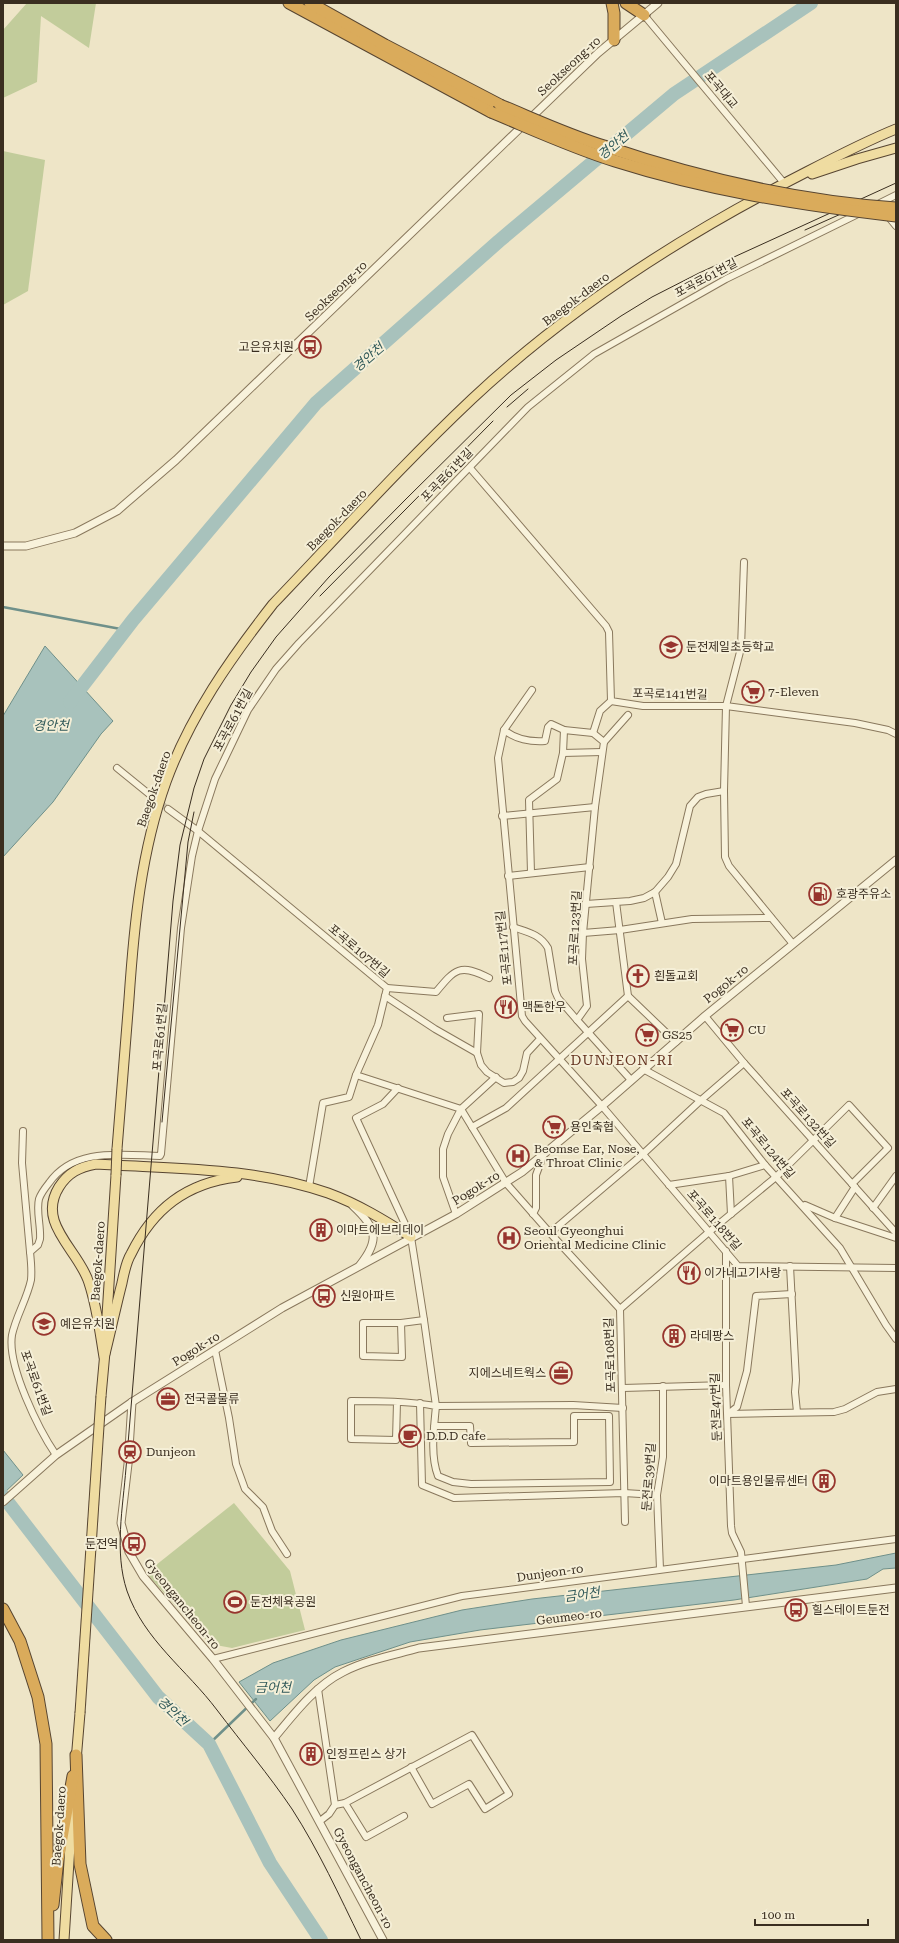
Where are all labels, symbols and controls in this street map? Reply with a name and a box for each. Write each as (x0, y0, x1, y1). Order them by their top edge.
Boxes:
street label: Seokseong-ro (535, 33, 603, 99)
street label: 포곡대교 (701, 69, 741, 111)
water label: 경안천 (595, 127, 633, 163)
street label: 포곡로61번길 (672, 256, 740, 300)
street label: Seokseong-ro (302, 258, 370, 324)
street label: Baegok-daero (540, 269, 612, 329)
bus stop icon: 고은유치원 (297, 334, 323, 360)
water label: 경안천 (350, 339, 388, 375)
place label: 고은유치원 (239, 340, 294, 354)
street label: 포곡로61번길 (418, 445, 476, 505)
street label: Baegok-daero (304, 486, 370, 554)
school or university icon: 둔전제일초등학교 (658, 634, 684, 660)
place label: 둔전제일초등학교 (686, 640, 774, 654)
supermarket icon: 7-Eleven (740, 679, 766, 705)
place label: 7-Eleven (768, 685, 819, 699)
street label: 포곡로61번길 (211, 686, 255, 754)
street label: 포곡로141번길 (632, 686, 708, 702)
water label: 경안천 (33, 718, 70, 733)
street label: Baegok-daero (134, 749, 174, 829)
fuel station icon: 호광주유소 (807, 881, 833, 907)
place label: 호광주유소 (836, 887, 891, 901)
street label: 포곡로123번길 (566, 890, 584, 966)
street label: 포곡로117번길 (493, 910, 515, 986)
street label: 포곡로107번길 (326, 921, 392, 981)
street label: Pogok-ro (701, 962, 751, 1006)
church icon: 흰돌교회 (625, 963, 651, 989)
place label: 흰돌교회 (654, 969, 698, 983)
restaurant icon: 맥돈한우 (493, 994, 519, 1020)
place label: 맥돈한우 (522, 1000, 566, 1014)
street label: 포곡로61번길 (150, 1002, 170, 1072)
supermarket icon: CU (719, 1017, 745, 1043)
supermarket icon: GS25 (634, 1022, 660, 1048)
place label: CU (748, 1023, 767, 1037)
place label: GS25 (662, 1028, 693, 1042)
district label: DUNJEON-RI (570, 1052, 674, 1068)
street label: 포곡로132번길 (778, 1085, 838, 1151)
supermarket icon: 용인축협 (541, 1114, 567, 1140)
street label: 포곡로124번길 (738, 1115, 798, 1181)
place label: 용인축협 (570, 1120, 614, 1134)
place label: Beomse Ear, Nose, & Throat Clinic (534, 1142, 640, 1170)
hospital icon: Beomse Ear, Nose, & Throat Clinic (505, 1143, 531, 1169)
street label: Pogok-ro (450, 1168, 502, 1208)
street label: 포곡로118번길 (684, 1187, 744, 1253)
building icon: 이마트에브리데이 (308, 1217, 334, 1243)
street label: Baegok-daero (88, 1221, 108, 1301)
place label: 이마트에브리데이 (336, 1223, 424, 1237)
place label: Seoul Gyeonghui Oriental Medicine Clinic (524, 1224, 666, 1252)
hospital icon: Seoul Gyeonghui Oriental Medicine Clinic (496, 1225, 522, 1251)
restaurant icon: 이가네고기사랑 (676, 1260, 702, 1286)
place label: 이가네고기사랑 (704, 1266, 781, 1280)
bus stop icon: 신원아파트 (311, 1283, 337, 1309)
place label: 신원아파트 (340, 1289, 395, 1303)
school or university icon: 예은유치원 (31, 1311, 57, 1337)
place label: 예은유치원 (60, 1317, 115, 1331)
street label: 포곡로108번길 (602, 1317, 618, 1393)
building icon: 라데팡스 (661, 1323, 687, 1349)
street label: Pogok-ro (170, 1329, 222, 1369)
place label: 라데팡스 (690, 1329, 734, 1343)
street label: 포곡로61번길 (18, 1348, 54, 1418)
office icon: 지에스네트웍스 (548, 1360, 574, 1386)
place label: 지에스네트웍스 (469, 1366, 546, 1380)
street label: 둔전로47번길 (708, 1372, 724, 1442)
office icon: 전국콜물류 (155, 1386, 181, 1412)
place label: 전국콜물류 (184, 1392, 239, 1406)
cafe icon: D.D.D cafe (397, 1423, 423, 1449)
place label: D.D.D cafe (426, 1429, 486, 1443)
station icon: Dunjeon (117, 1439, 143, 1465)
street label: 둔전로39번길 (640, 1442, 658, 1512)
place label: Dunjeon (146, 1445, 196, 1459)
building icon: 이마트용인물류센터 (811, 1468, 837, 1494)
place label: 이마트용인물류센터 (709, 1474, 808, 1488)
bus stop icon: 둔전역 (121, 1531, 147, 1557)
place label: 둔전역 (85, 1537, 118, 1551)
street label: Gyeongancheon-ro (141, 1556, 223, 1652)
street label: Dunjeon-ro (516, 1561, 584, 1585)
water label: 금어천 (563, 1584, 602, 1604)
sports icon: 둔전체육공원 (222, 1589, 248, 1615)
place label: 둔전체육공원 (250, 1595, 316, 1609)
bus stop icon: 힐스테이트둔전 (783, 1597, 809, 1623)
place label: 힐스테이트둔전 (812, 1603, 889, 1617)
street label: Geumeo-ro (535, 1606, 603, 1628)
water label: 금어천 (255, 1680, 292, 1695)
water label: 경안천 (154, 1694, 192, 1730)
building icon: 인정프린스 상가 (298, 1741, 324, 1767)
place label: 인정프린스 상가 (326, 1747, 406, 1761)
street label: Baegok-daero (49, 1786, 69, 1866)
street label: Gyeongancheon-ro (330, 1825, 396, 1931)
scale bar (755, 1901, 868, 1927)
text: 100 m (761, 1908, 795, 1922)

